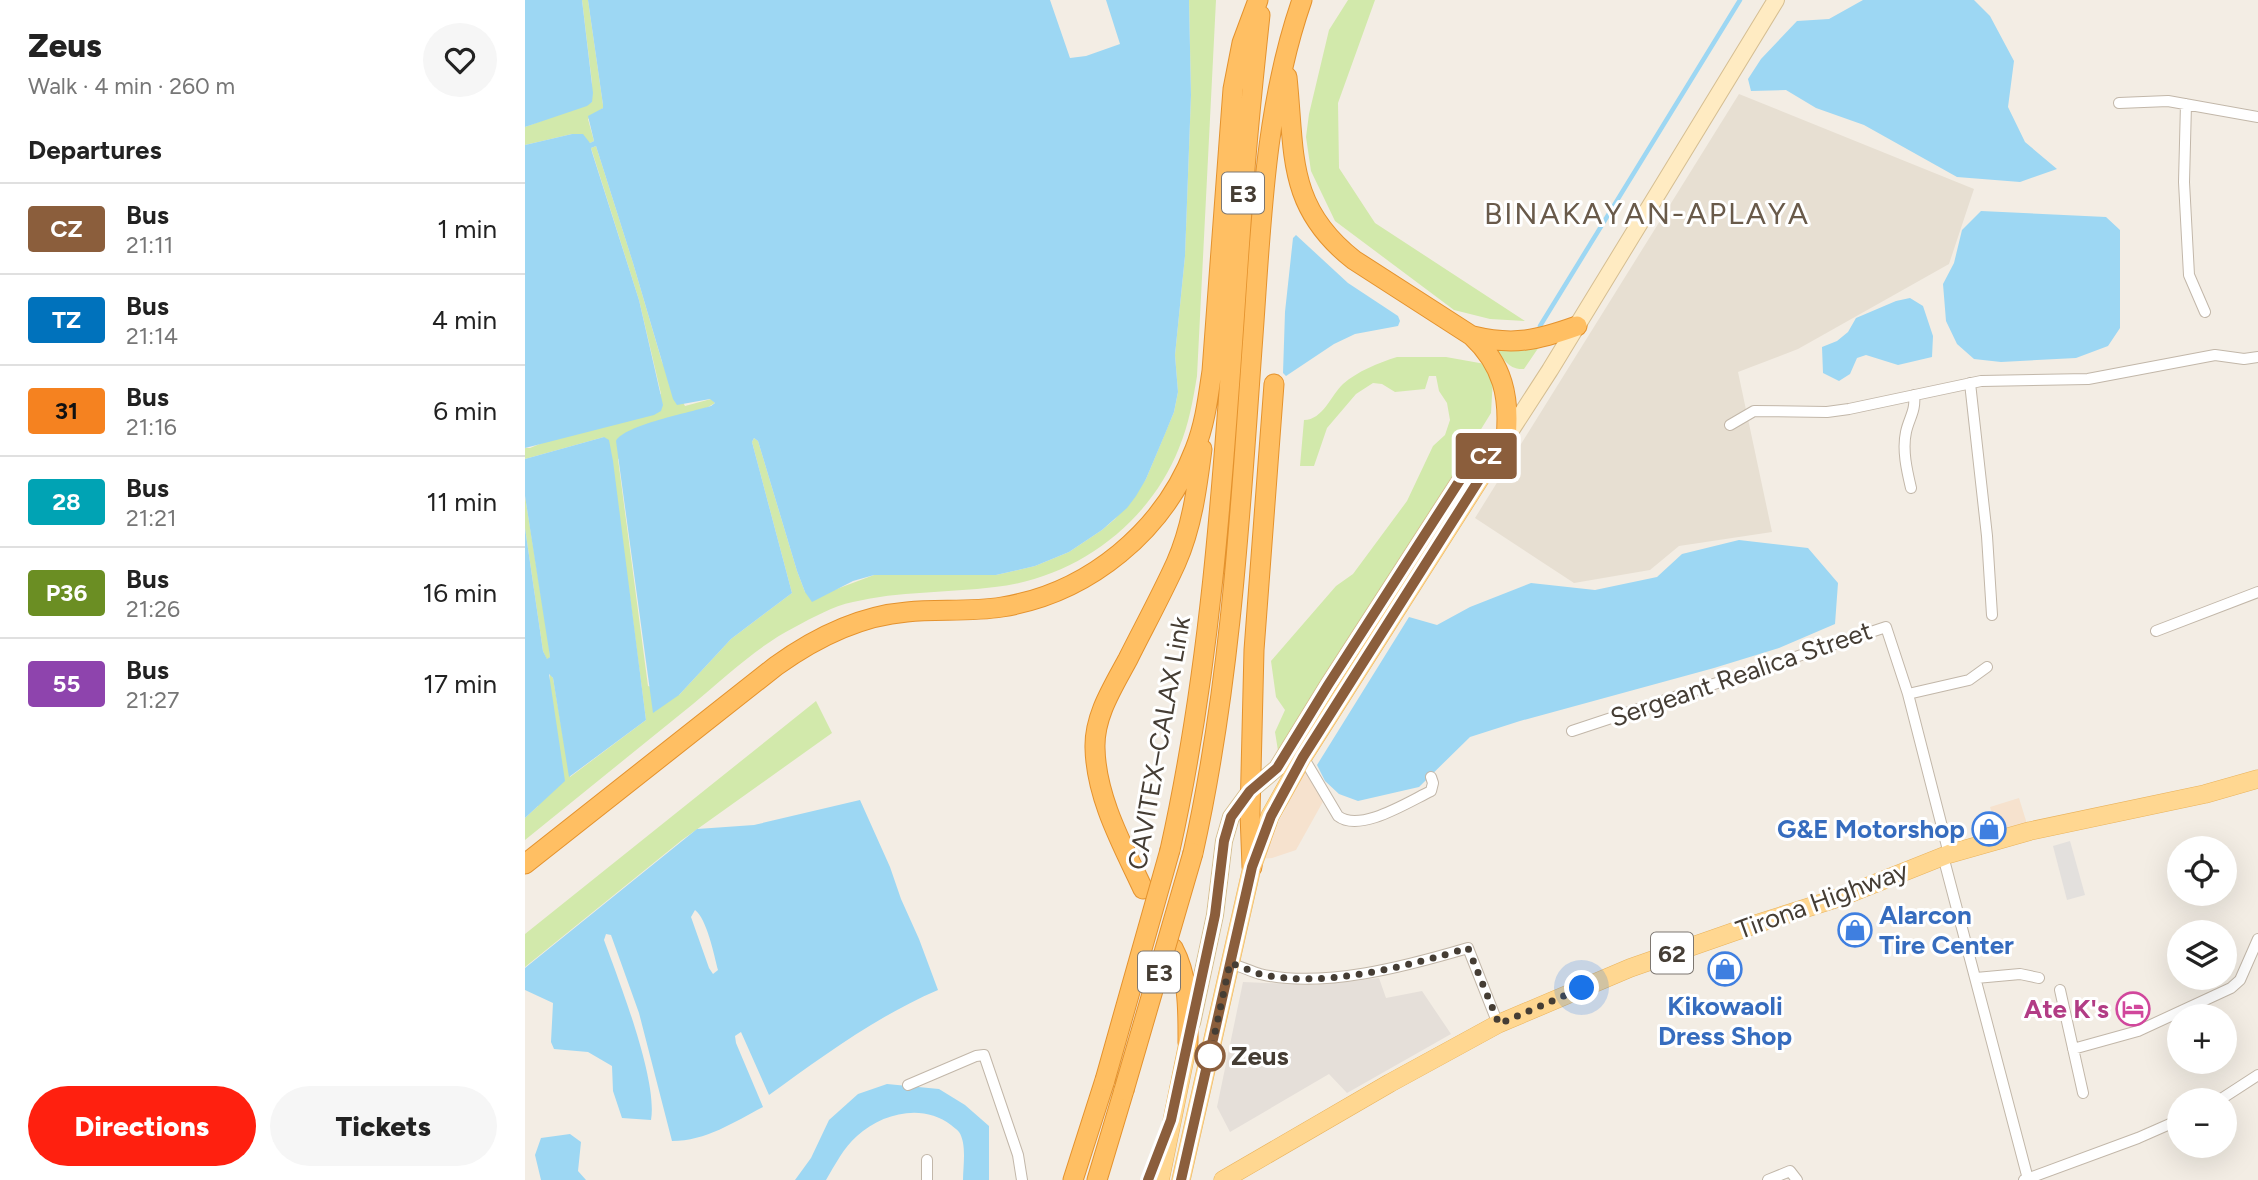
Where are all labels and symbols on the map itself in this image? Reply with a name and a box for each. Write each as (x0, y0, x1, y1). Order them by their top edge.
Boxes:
road number: E3 (1222, 173, 1264, 214)
district label: BINAKAYAN-APLAYA (1484, 195, 1810, 232)
line badge: CZ (1455, 433, 1517, 479)
street label: CAVITEX–CALAX Link (1121, 613, 1197, 872)
street label: Sergeant Realica Street (1606, 614, 1876, 734)
shop icon: G&E Motorshop (1970, 810, 2008, 848)
place label: G&E Motorshop (1777, 813, 1965, 845)
street label: Tirona Highway (1732, 854, 1913, 946)
place label: Alarcon Tire Center (1879, 899, 2014, 961)
shop icon: Alarcon Tire Center (1836, 911, 1874, 949)
road number: 62 (1651, 932, 1693, 973)
shop icon: Kikowaoli Dress Shop (1706, 950, 1744, 988)
road number: E3 (1138, 952, 1180, 992)
your location (1564, 970, 1599, 1005)
place label: Kikowaoli Dress Shop (1658, 990, 1792, 1052)
hotel icon: Ate K's (2114, 990, 2152, 1028)
place label: Ate K's (2024, 993, 2109, 1025)
place label: Zeus (1231, 1040, 1289, 1072)
marker: Zeus (1195, 1041, 1225, 1071)

